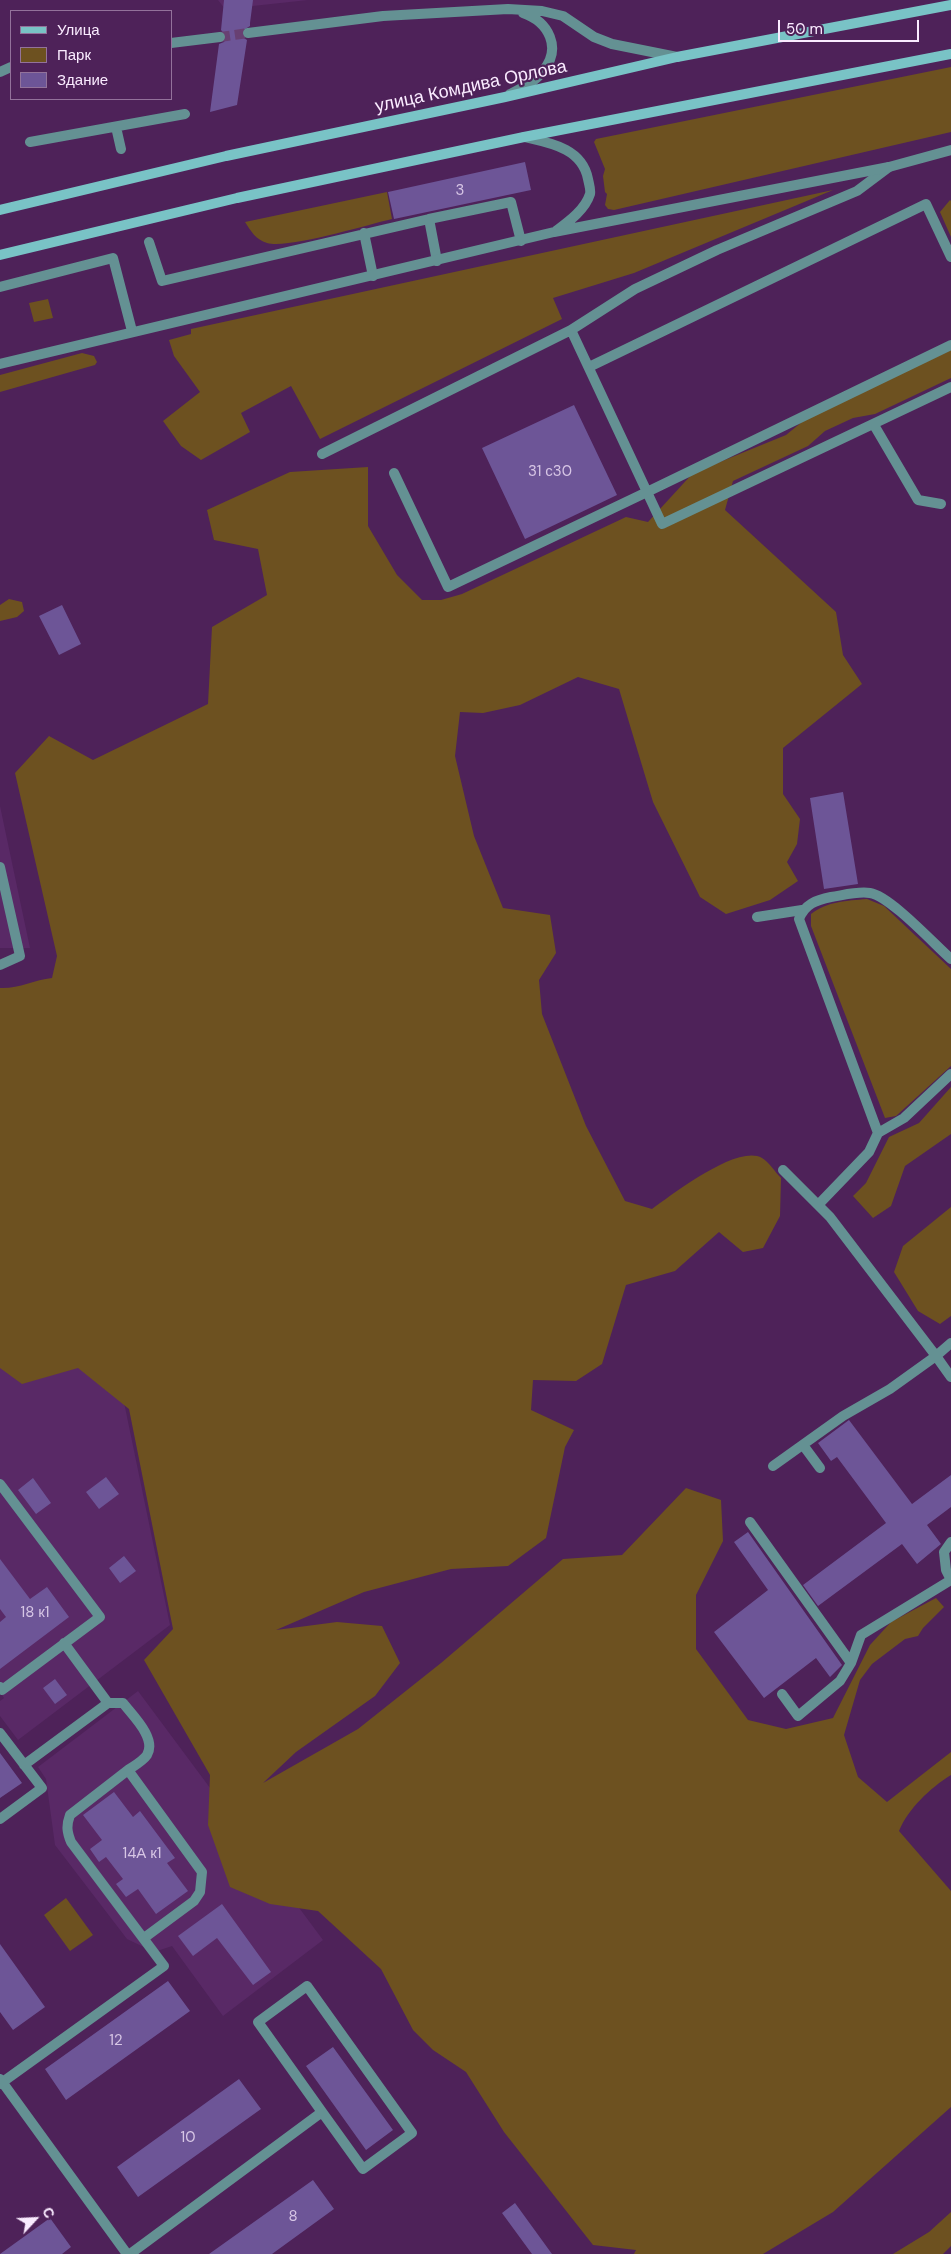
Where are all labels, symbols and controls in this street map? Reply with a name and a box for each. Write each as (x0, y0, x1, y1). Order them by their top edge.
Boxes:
legend (10, 10, 172, 100)
scale bar (781, 10, 922, 42)
text: 50 m (786, 19, 823, 39)
text: Улица (57, 20, 100, 40)
text: Парк (57, 45, 91, 65)
street label: улица Комдива Орлова (373, 56, 569, 118)
text: Здание (57, 70, 108, 90)
house number: 3 (456, 182, 464, 200)
house number: 31 с30 (528, 463, 572, 481)
house number: 18 к1 (20, 1604, 50, 1622)
house number: 14А к1 (122, 1845, 162, 1863)
house number: 12 (109, 2032, 123, 2050)
house number: 10 (181, 2129, 195, 2147)
north arrow (10, 2194, 60, 2244)
text: С (38, 2204, 59, 2221)
house number: 8 (288, 2208, 298, 2226)

